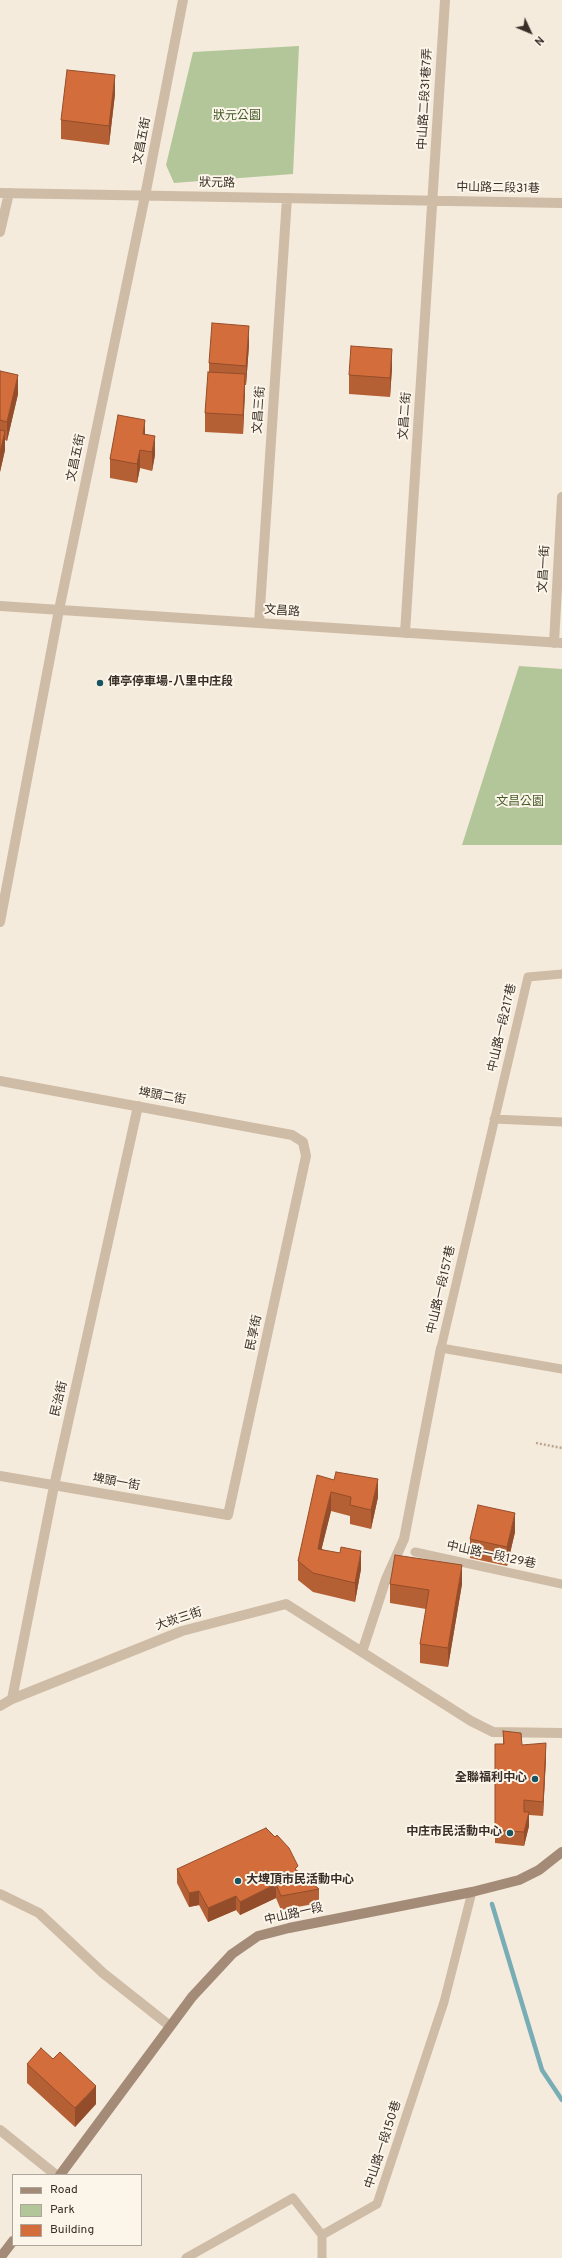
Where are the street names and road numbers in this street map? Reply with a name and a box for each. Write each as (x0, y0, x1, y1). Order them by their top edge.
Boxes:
street label: 中山路二段31巷7弄 (416, 48, 436, 150)
street label: 文昌五街 (131, 116, 155, 166)
street label: 狀元路 (199, 176, 235, 192)
street label: 中山路二段31巷 (456, 181, 540, 197)
street label: 文昌三街 (251, 386, 269, 434)
street label: 文昌二街 (397, 392, 415, 440)
street label: 文昌五街 (65, 433, 89, 483)
street label: 文昌一街 (537, 545, 553, 593)
street label: 文昌路 (264, 604, 300, 620)
street label: 中山路一段217巷 (486, 983, 520, 1073)
street label: 埤頭二街 (137, 1086, 187, 1108)
street label: 中山路一段157巷 (425, 1244, 459, 1336)
street label: 民享街 (244, 1314, 266, 1352)
street label: 民治街 (49, 1380, 71, 1418)
street label: 埤頭一街 (91, 1472, 141, 1494)
street label: 中山路一段129巷 (445, 1539, 537, 1573)
street label: 大崁三街 (154, 1606, 204, 1634)
street label: 中山路一段 (263, 1901, 325, 1929)
street label: 中山路一段150巷 (363, 2099, 405, 2191)

